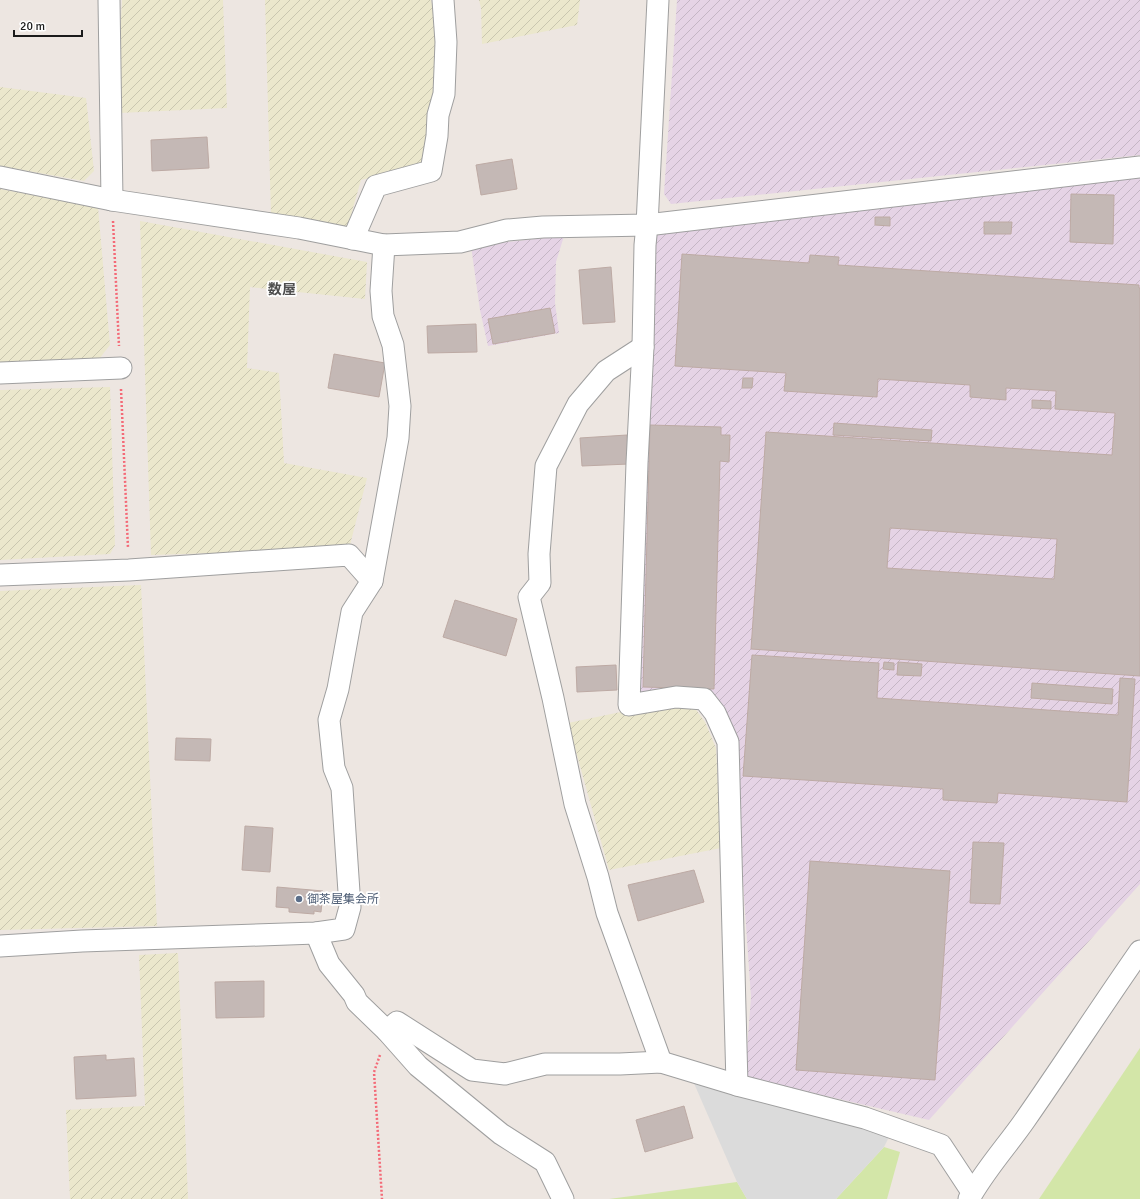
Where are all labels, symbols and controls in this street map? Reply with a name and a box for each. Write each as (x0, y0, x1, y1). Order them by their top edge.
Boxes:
scale bar (14, 12, 82, 38)
text: 20 m (20, 19, 45, 34)
district label: 数屋 (268, 281, 296, 298)
place label: 御茶屋集会所 (307, 892, 379, 907)
marker: 御茶屋集会所 (294, 894, 304, 904)

